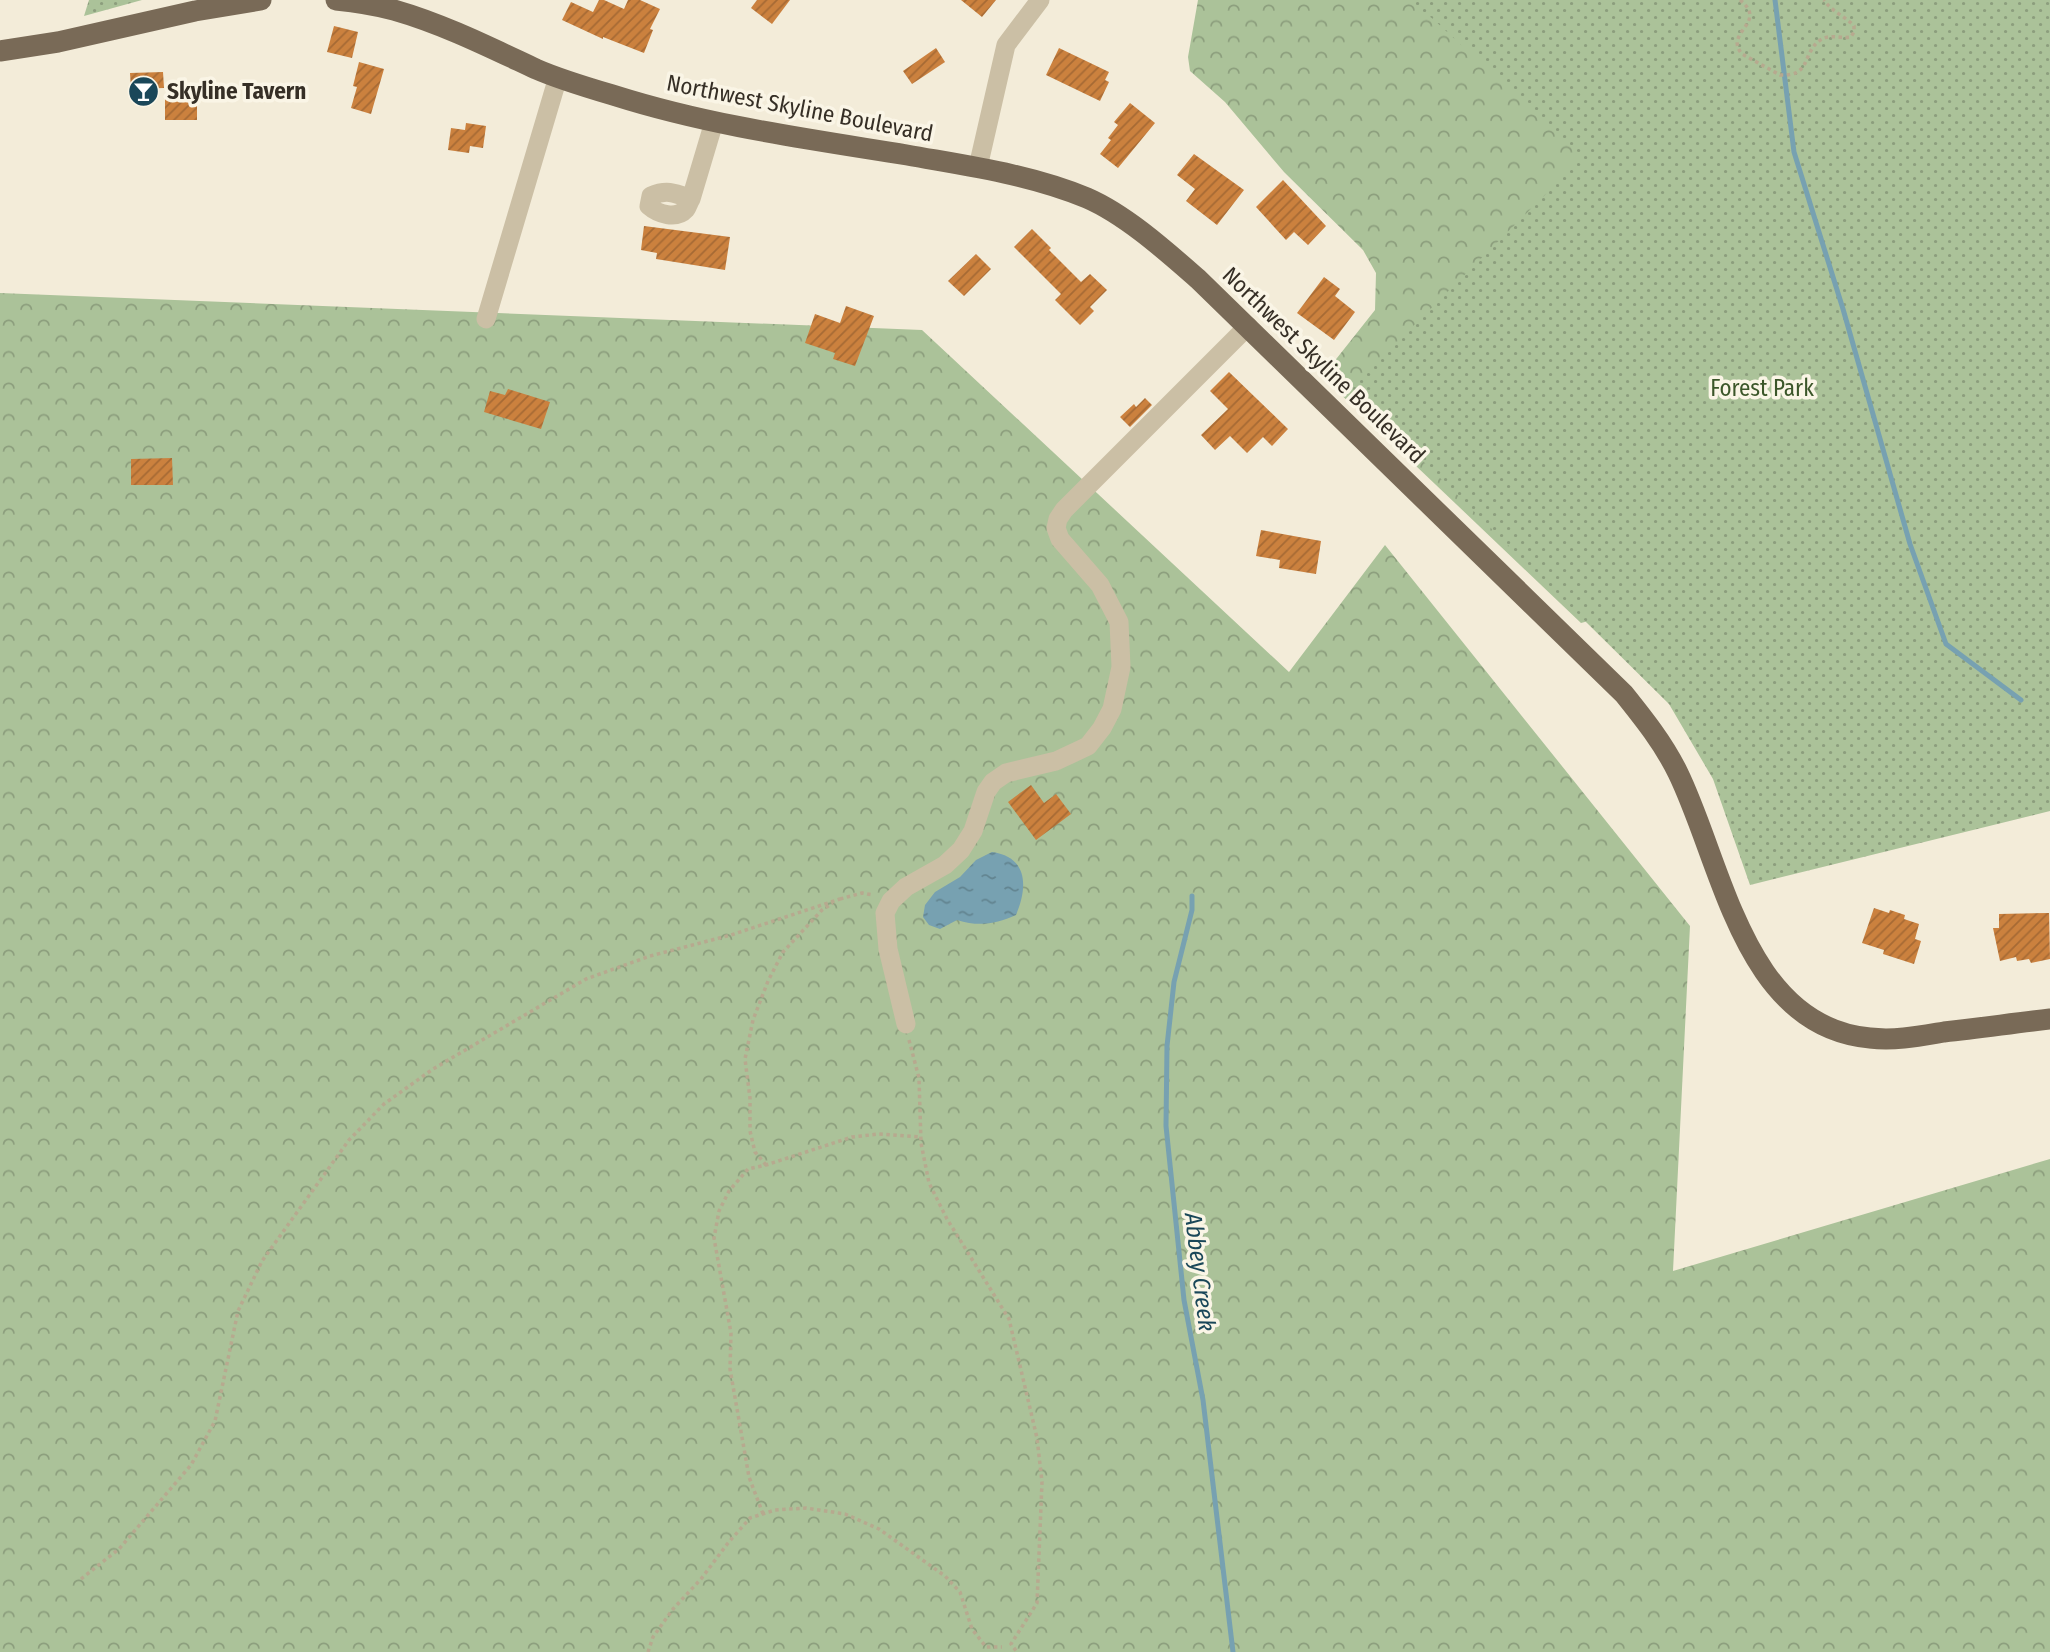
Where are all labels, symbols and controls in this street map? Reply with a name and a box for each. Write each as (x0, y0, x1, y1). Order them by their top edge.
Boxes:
street label: Northwest Skyline Boulevard (664, 68, 936, 148)
bar icon: Skyline Tavern (127, 74, 161, 108)
place label: Skyline Tavern (167, 77, 306, 105)
street label: Northwest Skyline Boulevard (1217, 261, 1431, 469)
park label: Forest Park (1710, 374, 1814, 402)
water label: Abbey Creek (1179, 1210, 1221, 1333)

